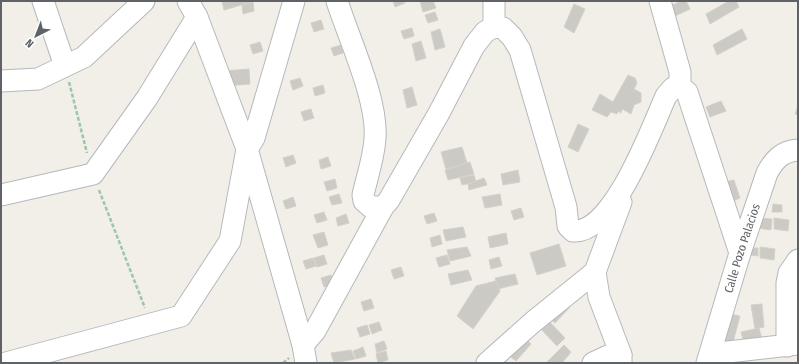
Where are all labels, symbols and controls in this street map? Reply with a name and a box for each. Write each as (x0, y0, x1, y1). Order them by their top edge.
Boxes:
north arrow (16, 16, 56, 56)
text: N (23, 36, 36, 50)
street label: Calle Pozo Palacios (721, 202, 763, 295)

